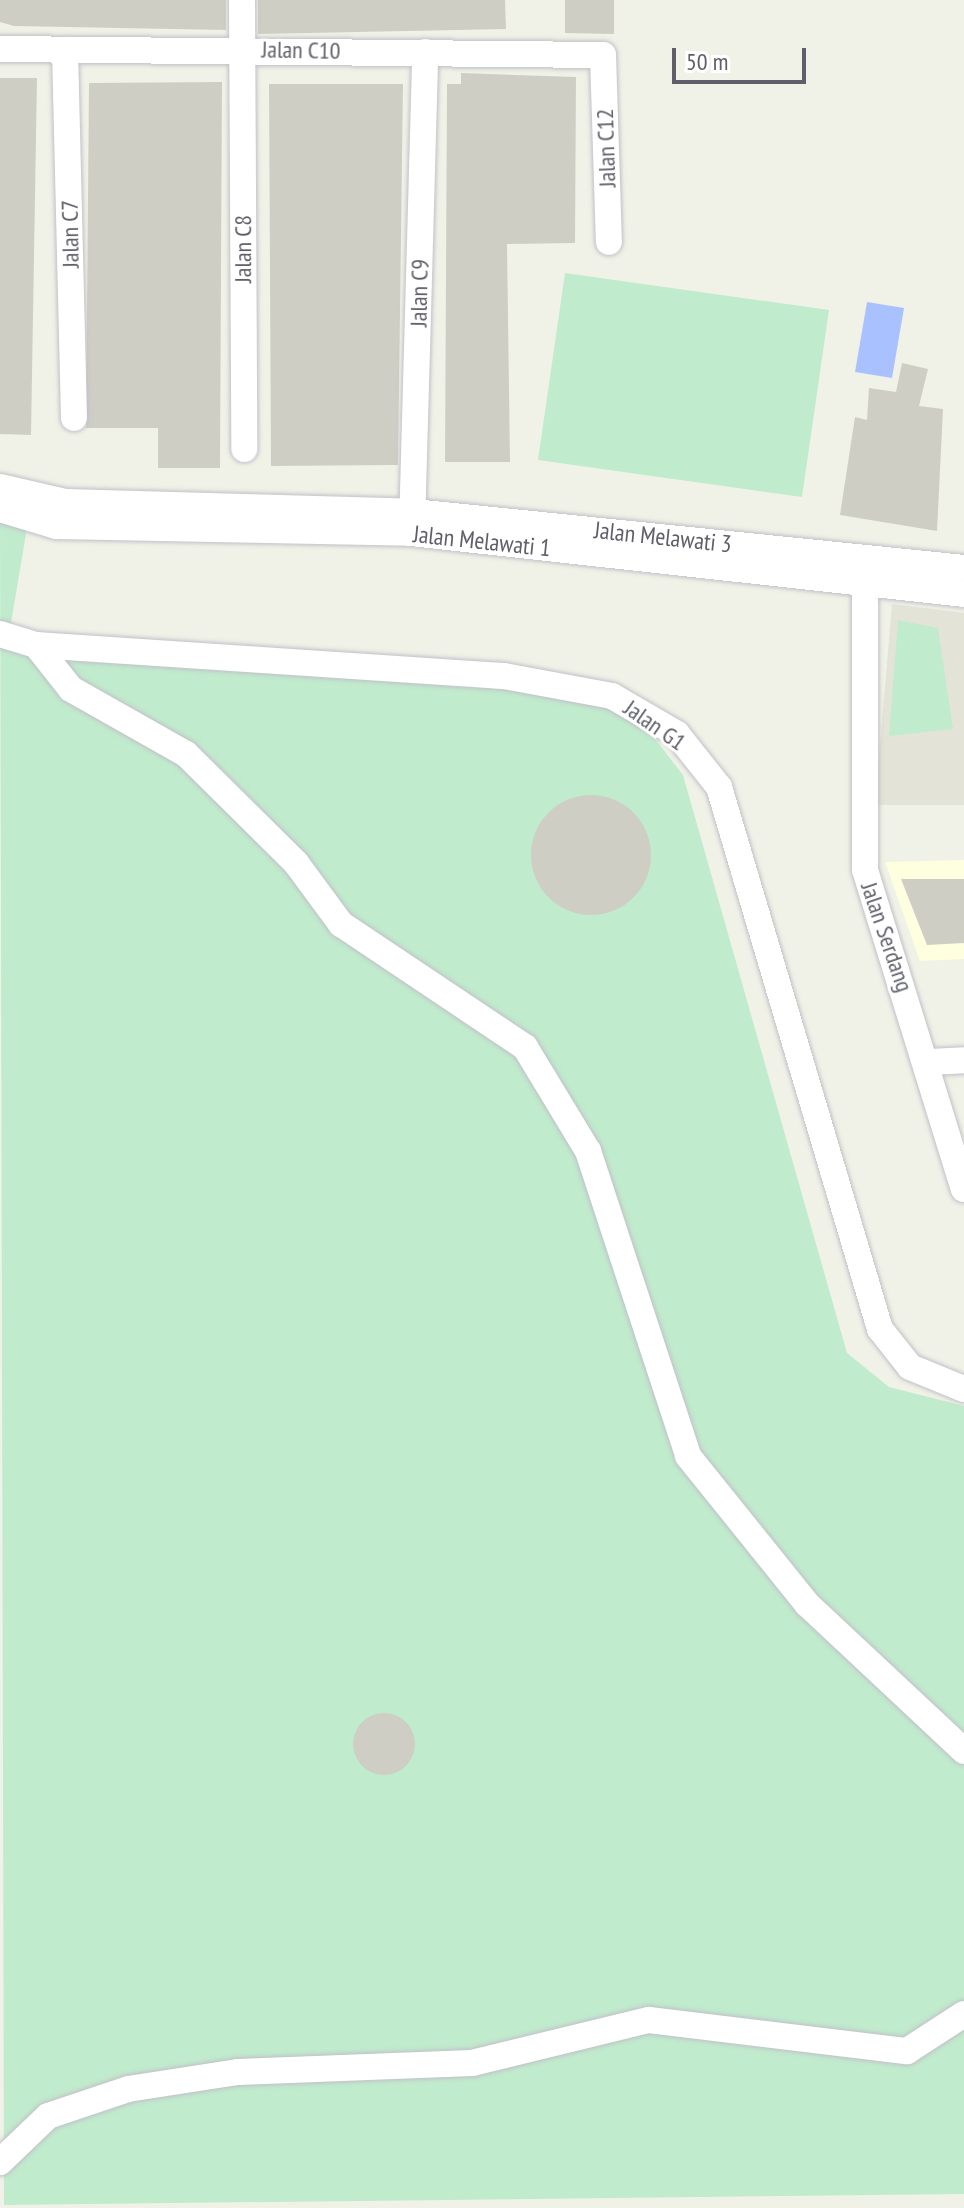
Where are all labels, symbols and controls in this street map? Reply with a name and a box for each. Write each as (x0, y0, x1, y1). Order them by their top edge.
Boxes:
scale bar (676, 32, 810, 82)
street label: Jalan C10 (261, 35, 341, 65)
text: 50 m (686, 46, 728, 77)
street label: Jalan C12 (590, 108, 622, 188)
street label: Jalan C7 (55, 200, 85, 268)
street label: Jalan C8 (229, 215, 257, 283)
street label: Jalan C9 (404, 259, 434, 327)
street label: Jalan Melawati 3 (593, 515, 733, 559)
street label: Jalan Melawati 1 (412, 519, 552, 563)
street label: Jalan G1 (619, 693, 691, 757)
street label: Jalan Serdang (855, 878, 919, 996)

